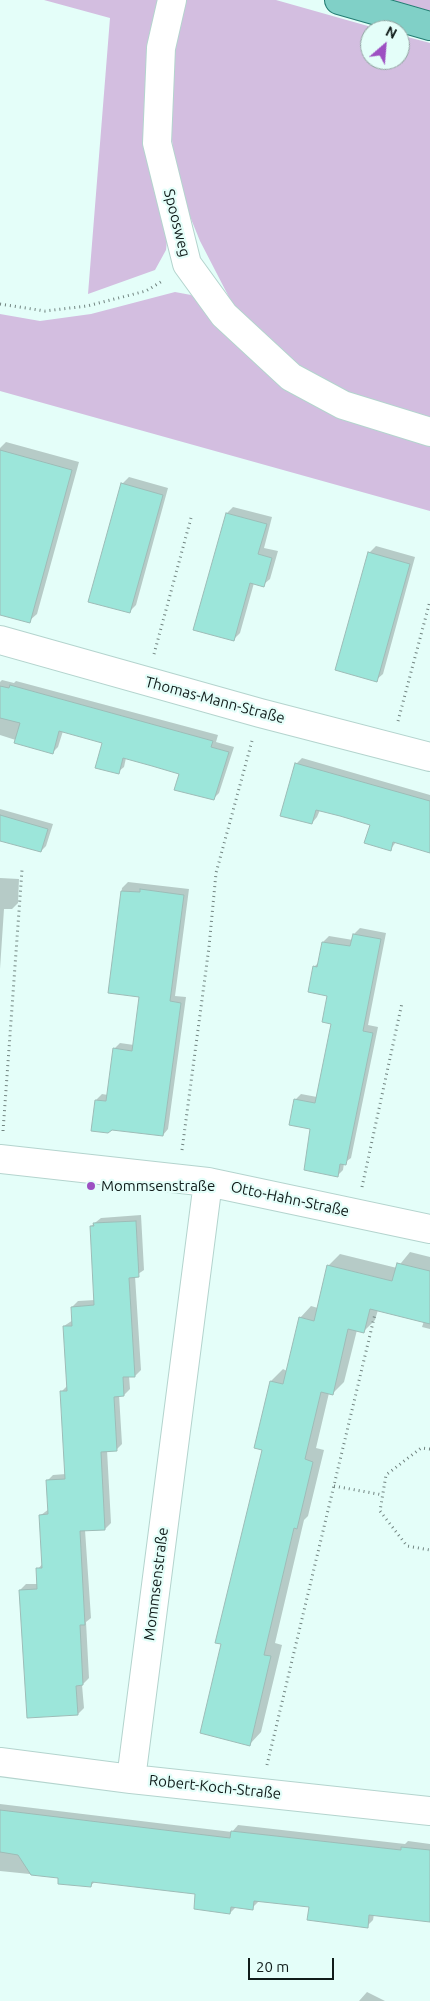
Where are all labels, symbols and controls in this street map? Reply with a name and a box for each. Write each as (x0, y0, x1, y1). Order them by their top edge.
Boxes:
north arrow (360, 20, 410, 70)
text: N (383, 23, 400, 42)
street label: Spoosweg (160, 187, 194, 259)
street label: Thomas-Mann-Straße (143, 673, 287, 727)
place label: Mommsenstraße (101, 1177, 215, 1195)
street label: Otto-Hahn-Straße (229, 1178, 351, 1220)
marker: Mommsenstraße (85, 1180, 97, 1192)
street label: Mommsenstraße (140, 1526, 172, 1642)
street label: Robert-Koch-Straße (148, 1771, 282, 1803)
scale bar (250, 1948, 336, 1980)
text: 20 m (256, 1958, 289, 1975)

